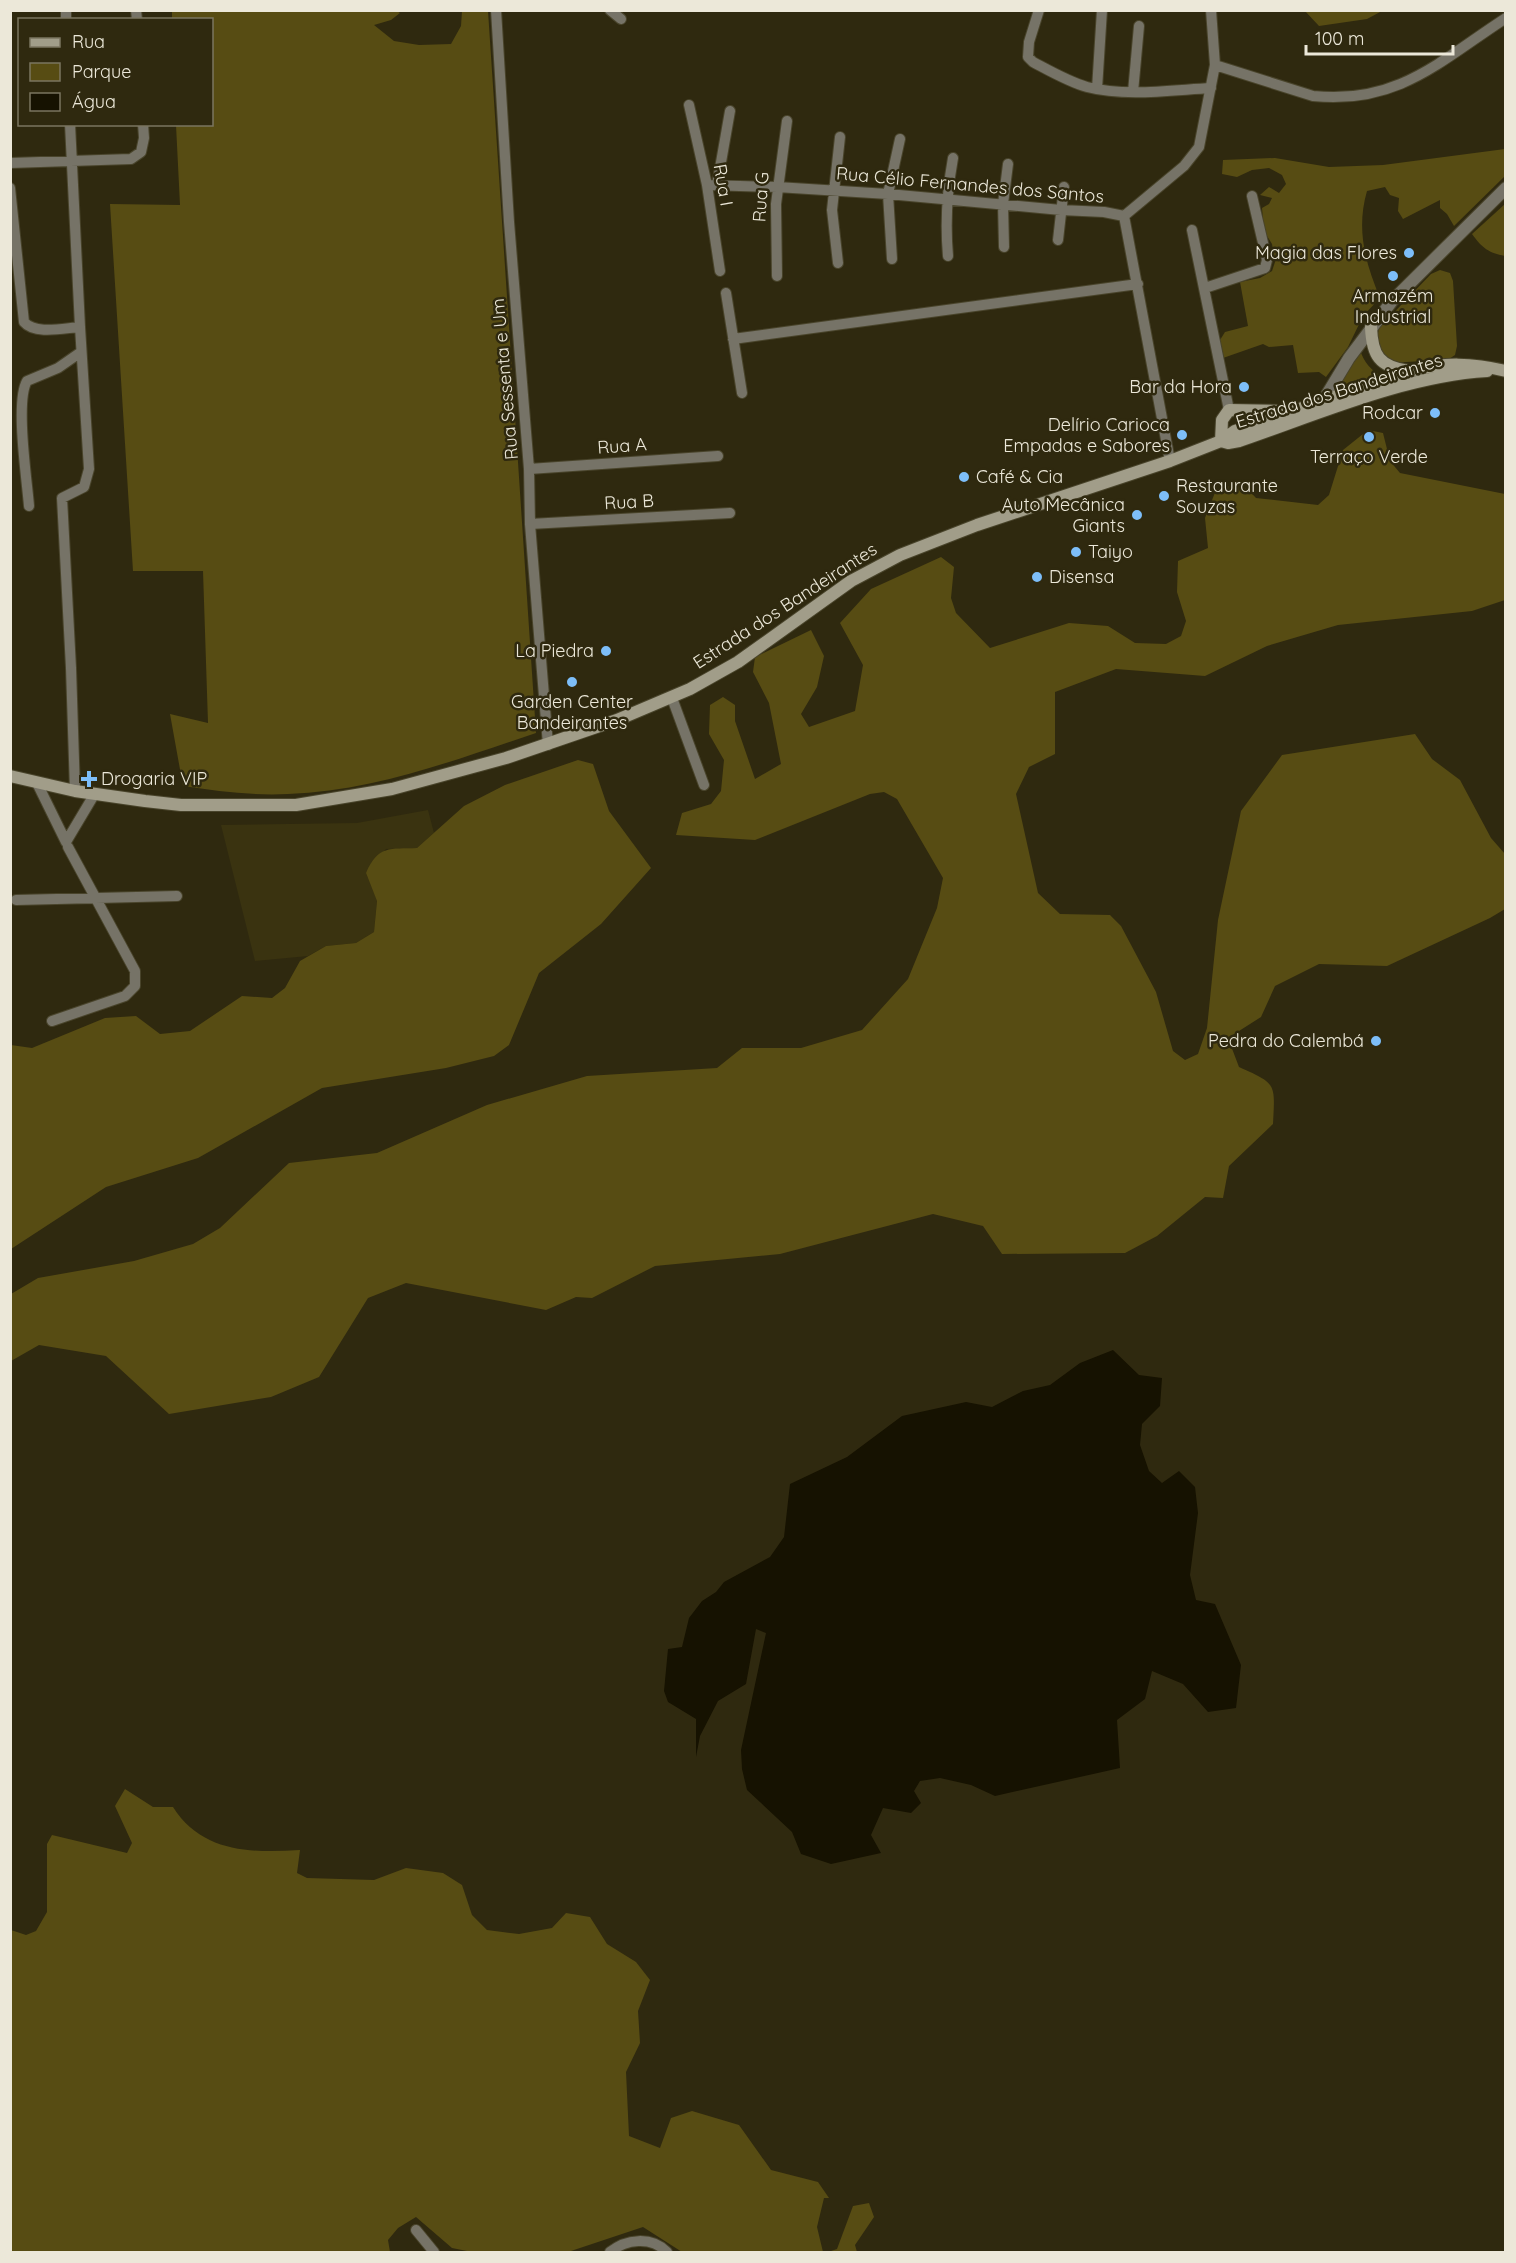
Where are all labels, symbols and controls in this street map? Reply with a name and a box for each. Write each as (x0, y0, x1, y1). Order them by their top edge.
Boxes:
legend (18, 18, 213, 126)
scale bar (1306, 18, 1453, 56)
text: 100 m (1315, 27, 1364, 50)
text: Rua (72, 30, 105, 53)
text: Parque (72, 60, 131, 83)
text: Água (72, 90, 116, 113)
street label: Rua Célio Fernandes dos Santos (835, 161, 1105, 208)
street label: Rua I (708, 162, 739, 208)
street label: Rua G (747, 171, 774, 223)
place label: Magia das Flores (1255, 241, 1397, 264)
marker: Magia das Flores (1402, 246, 1416, 260)
marker: Armazém Industrial (1386, 269, 1400, 283)
place label: Armazém Industrial (1353, 284, 1433, 328)
street label: Rua Sessenta e Um (486, 297, 523, 461)
street label: Estrada dos Bandeirantes (1233, 348, 1445, 433)
place label: Bar da Hora (1129, 375, 1232, 398)
marker: Bar da Hora (1237, 380, 1251, 394)
place label: Rodcar (1362, 401, 1423, 424)
marker: Rodcar (1428, 406, 1442, 420)
place label: Delírio Carioca Empadas e Sabores (1003, 413, 1170, 457)
marker: Delírio Carioca Empadas e Sabores (1175, 428, 1189, 442)
marker: Terraço Verde (1362, 430, 1376, 444)
street label: Rua A (596, 432, 648, 459)
place label: Terraço Verde (1310, 445, 1428, 468)
place label: Café & Cia (976, 465, 1063, 488)
marker: Café & Cia (957, 470, 971, 484)
place label: Restaurante Souzas (1176, 474, 1278, 518)
street label: Rua B (604, 489, 654, 514)
marker: Restaurante Souzas (1157, 489, 1171, 503)
place label: Auto Mecânica Giants (1002, 493, 1125, 537)
marker: Auto Mecânica Giants (1130, 508, 1144, 522)
street label: Estrada dos Bandeirantes (688, 537, 881, 674)
place label: Taiyo (1088, 540, 1133, 563)
marker: Taiyo (1069, 545, 1083, 559)
place label: Disensa (1049, 565, 1114, 588)
marker: Disensa (1030, 570, 1044, 584)
place label: La Piedra (515, 639, 594, 662)
marker: La Piedra (599, 644, 613, 658)
marker: Garden Center Bandeirantes (565, 675, 579, 689)
place label: Garden Center Bandeirantes (511, 690, 633, 734)
place label: Drogaria VIP (101, 767, 207, 790)
marker: Drogaria VIP (82, 772, 96, 786)
place label: Pedra do Calembá (1208, 1029, 1364, 1052)
marker: Pedra do Calembá (1369, 1034, 1383, 1048)

